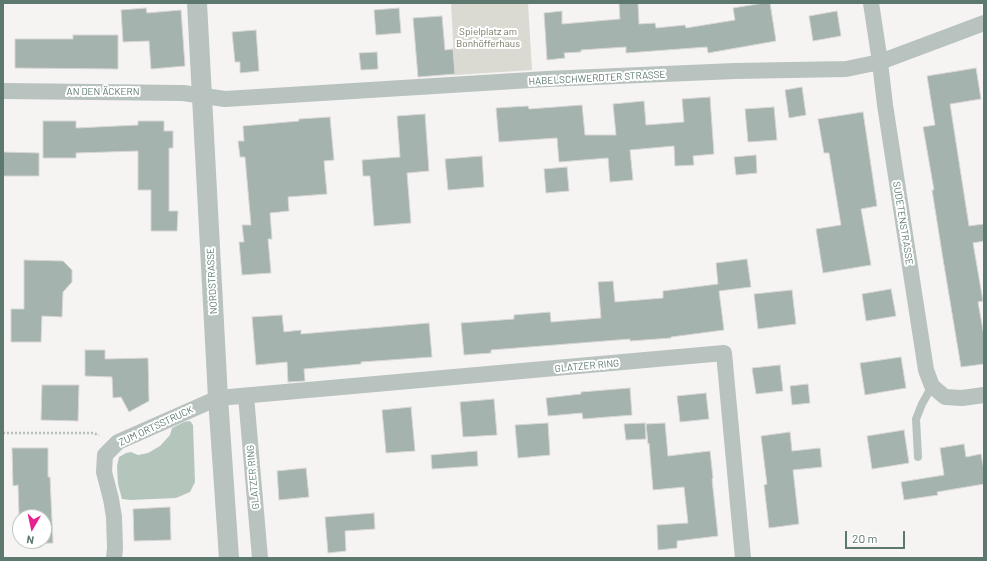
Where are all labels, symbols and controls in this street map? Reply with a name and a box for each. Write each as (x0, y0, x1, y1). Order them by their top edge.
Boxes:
park label: Spielplatz am Bonhöfferhaus (456, 26, 520, 50)
street label: HABELSCHWERDTER STRASSE (528, 68, 666, 88)
street label: AN DEN ÄCKERN (67, 86, 139, 98)
street label: SUDETENSTRASSE (890, 180, 916, 266)
street label: NORDSTRASSE (204, 247, 220, 315)
street label: GLATZER RING (554, 357, 620, 375)
street label: ZUM ORTSSTRUCK (117, 403, 195, 449)
street label: GLATZER RING (244, 444, 262, 510)
north arrow (12, 509, 52, 549)
scale bar (847, 523, 907, 549)
text: 20 m (852, 531, 878, 545)
text: N (26, 533, 35, 547)

